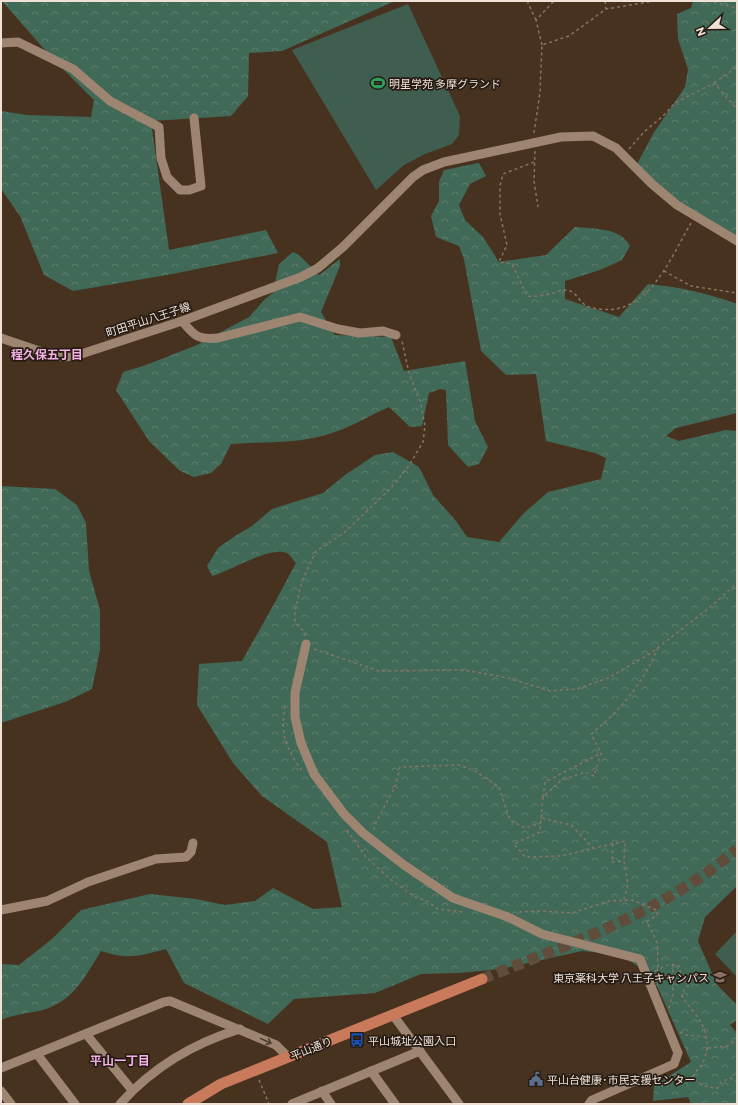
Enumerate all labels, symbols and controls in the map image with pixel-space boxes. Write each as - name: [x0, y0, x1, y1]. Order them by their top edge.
- north arrow: [690, 8, 730, 48]
- text: N: [693, 26, 708, 38]
- sports icon: 明星学苑 多摩グランド: [370, 75, 386, 91]
- place label: 明星学苑 多摩グランド: [389, 77, 501, 90]
- street label: 町田平山八王子線: [104, 299, 192, 339]
- district label: 程久保五丁目: [11, 347, 83, 361]
- school or university icon: 東京薬科大学 八王子キャンパス: [712, 969, 728, 985]
- place label: 東京薬科大学 八王子キャンパス: [553, 971, 709, 984]
- bus stop icon: 平山城址公園入口: [349, 1032, 365, 1048]
- street label: 平山通り: [288, 1034, 334, 1062]
- place label: 平山城址公園入口: [368, 1034, 456, 1047]
- one-way arrow: [260, 1038, 272, 1045]
- district label: 平山一丁目: [90, 1053, 150, 1067]
- public building icon: 平山台健康･市民支援センター: [528, 1071, 544, 1087]
- place label: 平山台健康･市民支援センター: [547, 1073, 696, 1086]

